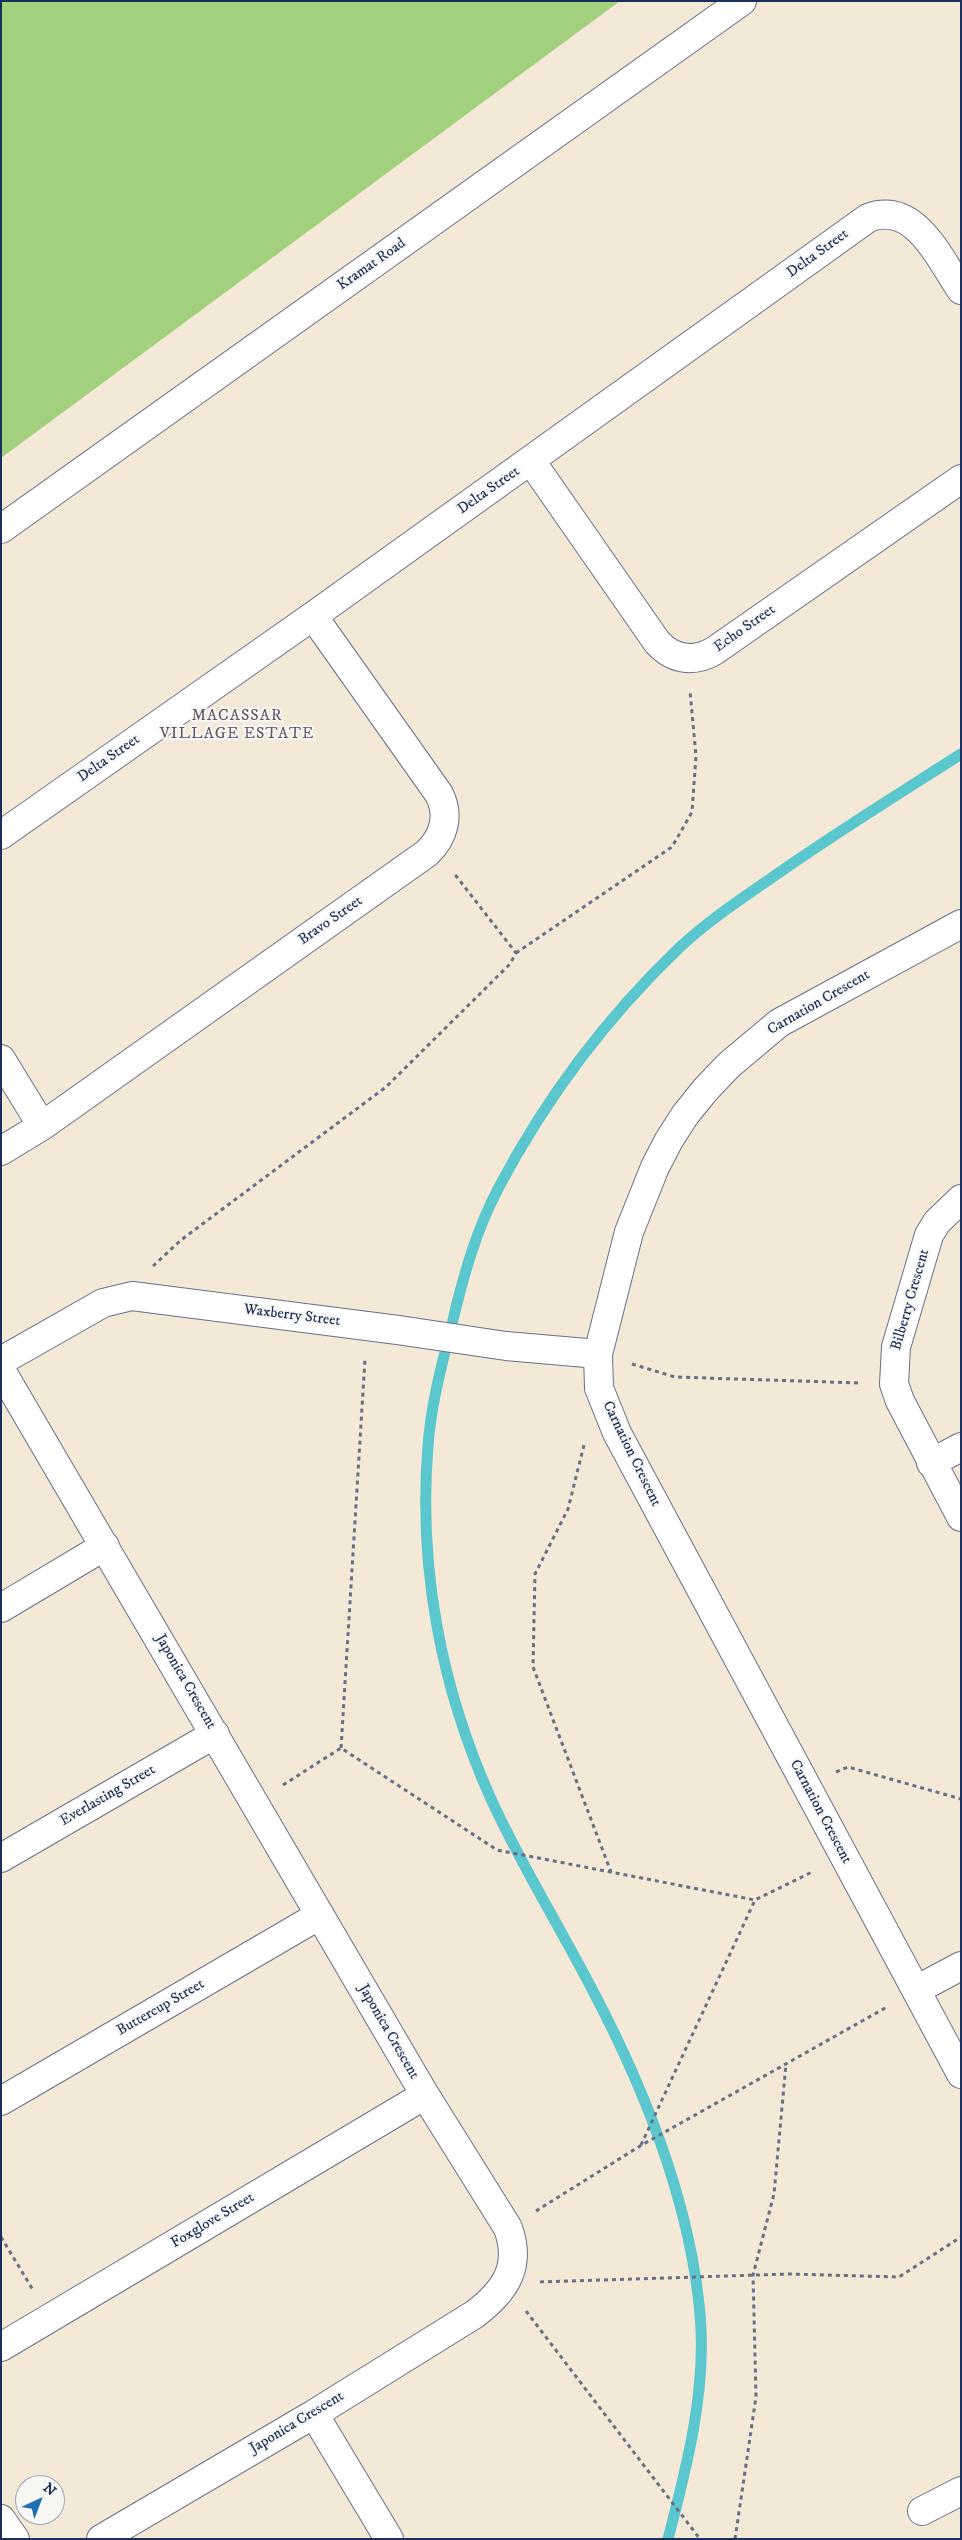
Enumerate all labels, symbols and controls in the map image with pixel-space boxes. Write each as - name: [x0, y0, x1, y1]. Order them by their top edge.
- street label: Delta Street: [784, 226, 852, 282]
- street label: Kramat Road: [334, 235, 410, 295]
- street label: Delta Street: [454, 463, 524, 519]
- street label: Echo Street: [711, 601, 779, 657]
- district label: MACASSAR VILLAGE ESTATE: [158, 707, 316, 745]
- street label: Delta Street: [74, 731, 144, 787]
- street label: Bravo Street: [296, 892, 366, 950]
- street label: Carnation Crescent: [765, 966, 873, 1040]
- street label: Bilberry Crescent: [888, 1247, 934, 1353]
- street label: Waxberry Street: [243, 1301, 341, 1331]
- street label: Carnation Crescent: [598, 1398, 664, 1510]
- street label: Japonica Crescent: [151, 1631, 219, 1733]
- street label: Carnation Crescent: [785, 1757, 855, 1867]
- street label: Everlasting Street: [57, 1761, 159, 1831]
- street label: Buttercup Street: [114, 1976, 208, 2040]
- street label: Japonica Crescent: [354, 1981, 422, 2083]
- street label: Foxglove Street: [168, 2189, 258, 2253]
- street label: Japonica Crescent: [247, 2388, 347, 2458]
- north arrow: [15, 2475, 65, 2525]
- text: N: [39, 2479, 60, 2500]

